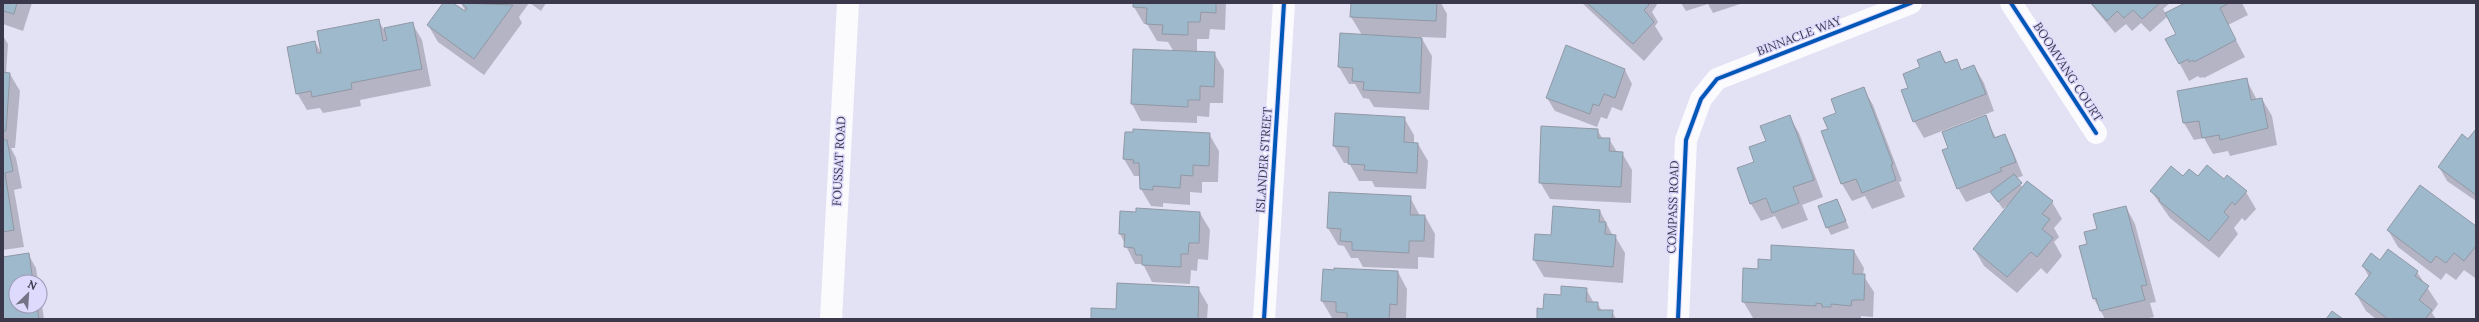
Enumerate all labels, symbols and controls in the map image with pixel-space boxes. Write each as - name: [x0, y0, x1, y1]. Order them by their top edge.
- street label: BINNACLE WAY: [1755, 12, 1844, 59]
- street label: BOOMVANG COURT: [2031, 19, 2106, 125]
- street label: ISLANDER STREET: [1252, 106, 1275, 213]
- street label: FOUSSAT ROAD: [829, 116, 848, 206]
- street label: COMPASS ROAD: [1663, 160, 1682, 254]
- north arrow: [8, 274, 48, 314]
- text: N: [25, 277, 39, 293]

